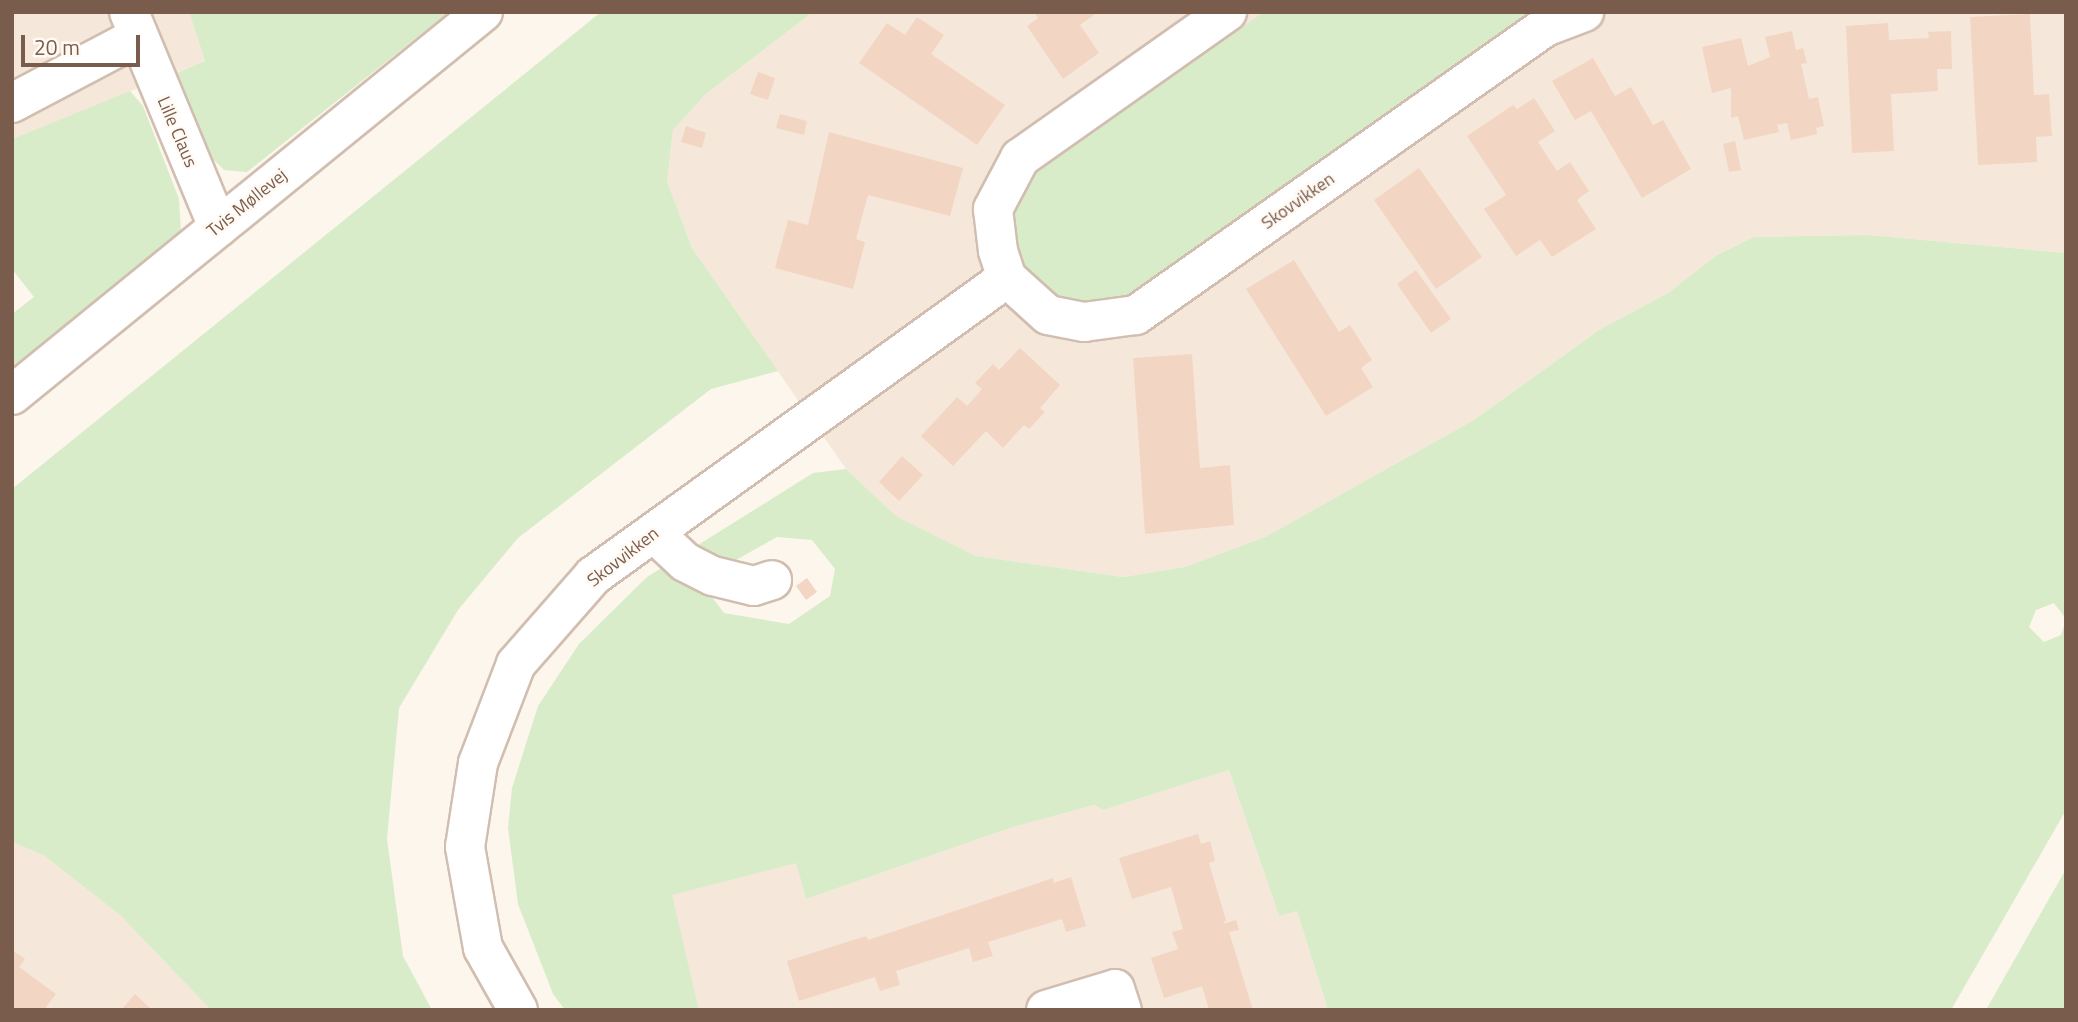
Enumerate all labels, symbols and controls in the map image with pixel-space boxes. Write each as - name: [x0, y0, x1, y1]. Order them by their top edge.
- scale bar: [24, 21, 144, 65]
- text: 20 m: [34, 31, 80, 63]
- street label: Lille Claus: [152, 93, 202, 171]
- street label: Tvis Møllevej: [203, 164, 291, 242]
- street label: Skovvikken: [1257, 168, 1339, 234]
- street label: Skovvikken: [583, 522, 663, 592]

